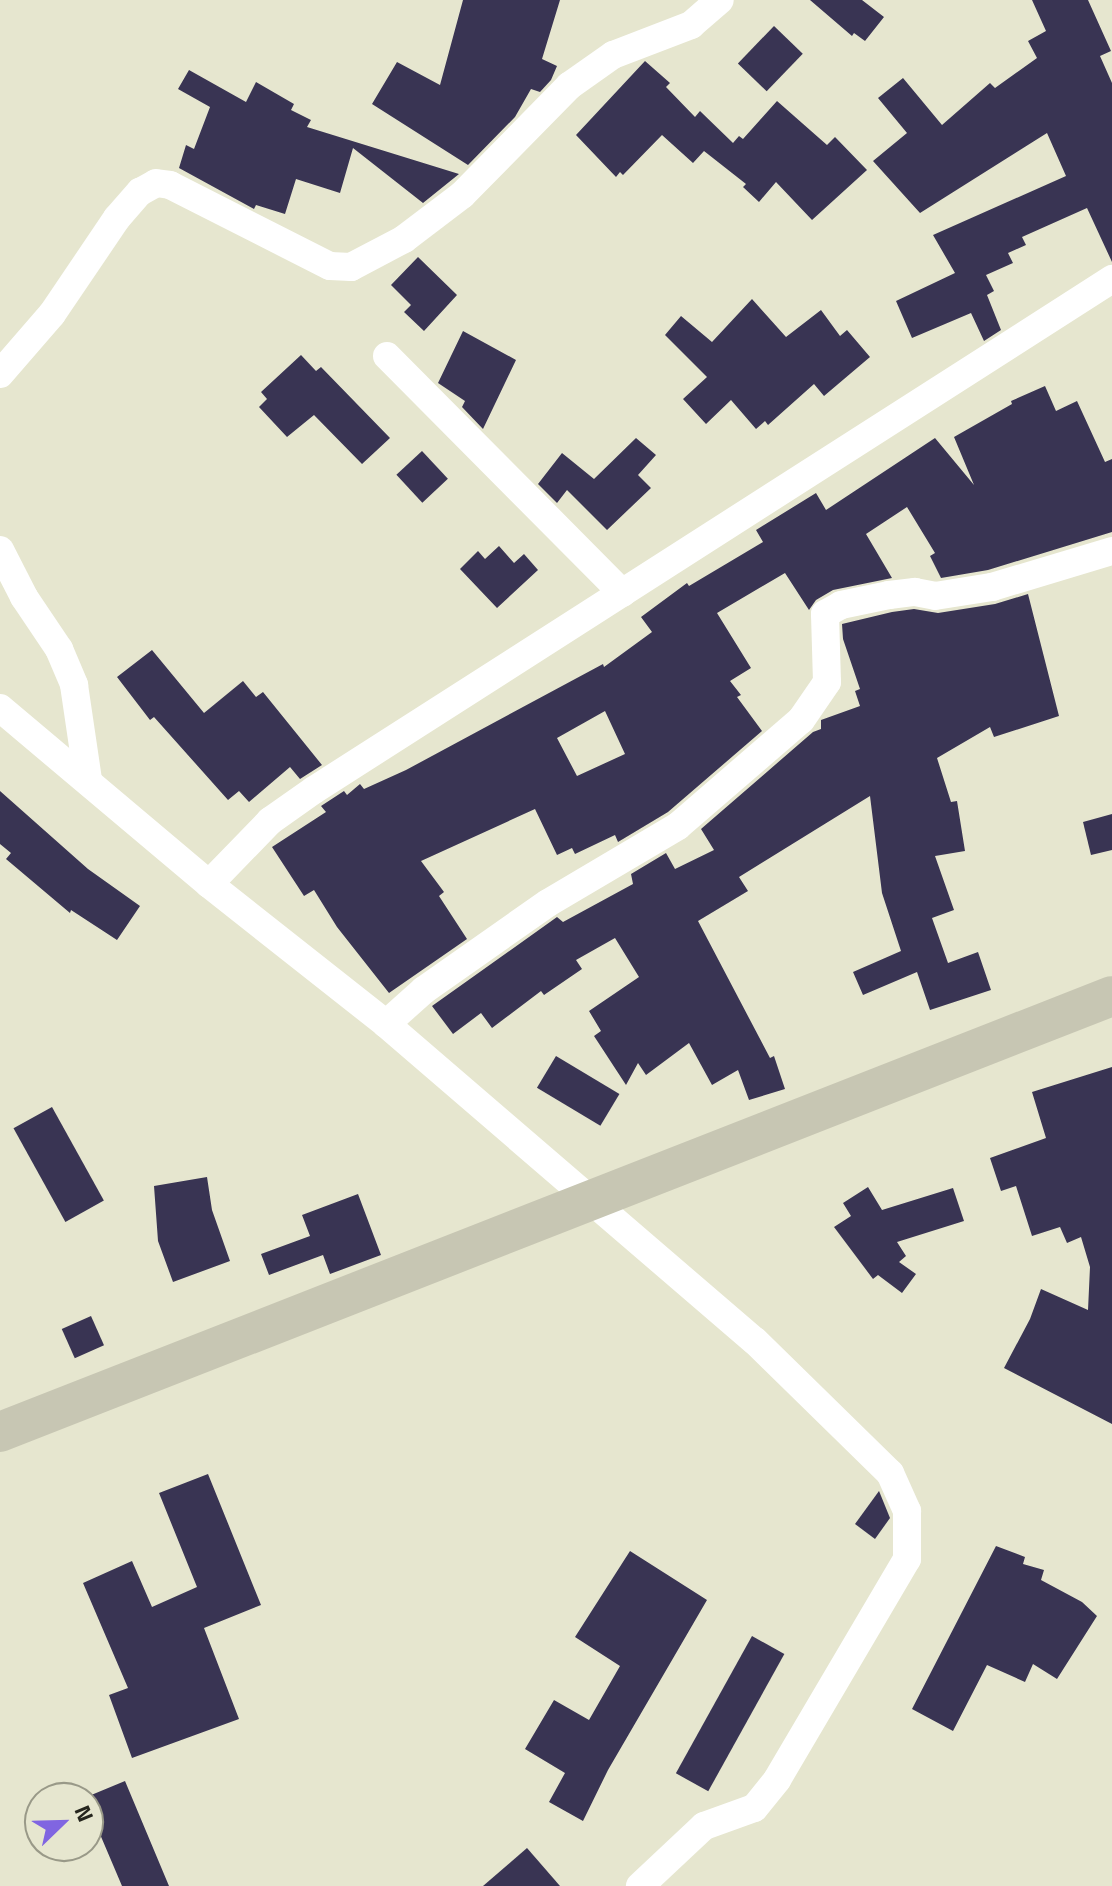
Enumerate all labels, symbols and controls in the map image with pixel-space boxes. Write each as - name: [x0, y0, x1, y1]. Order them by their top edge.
- north arrow: [24, 1782, 104, 1862]
- text: N: [66, 1800, 103, 1827]

